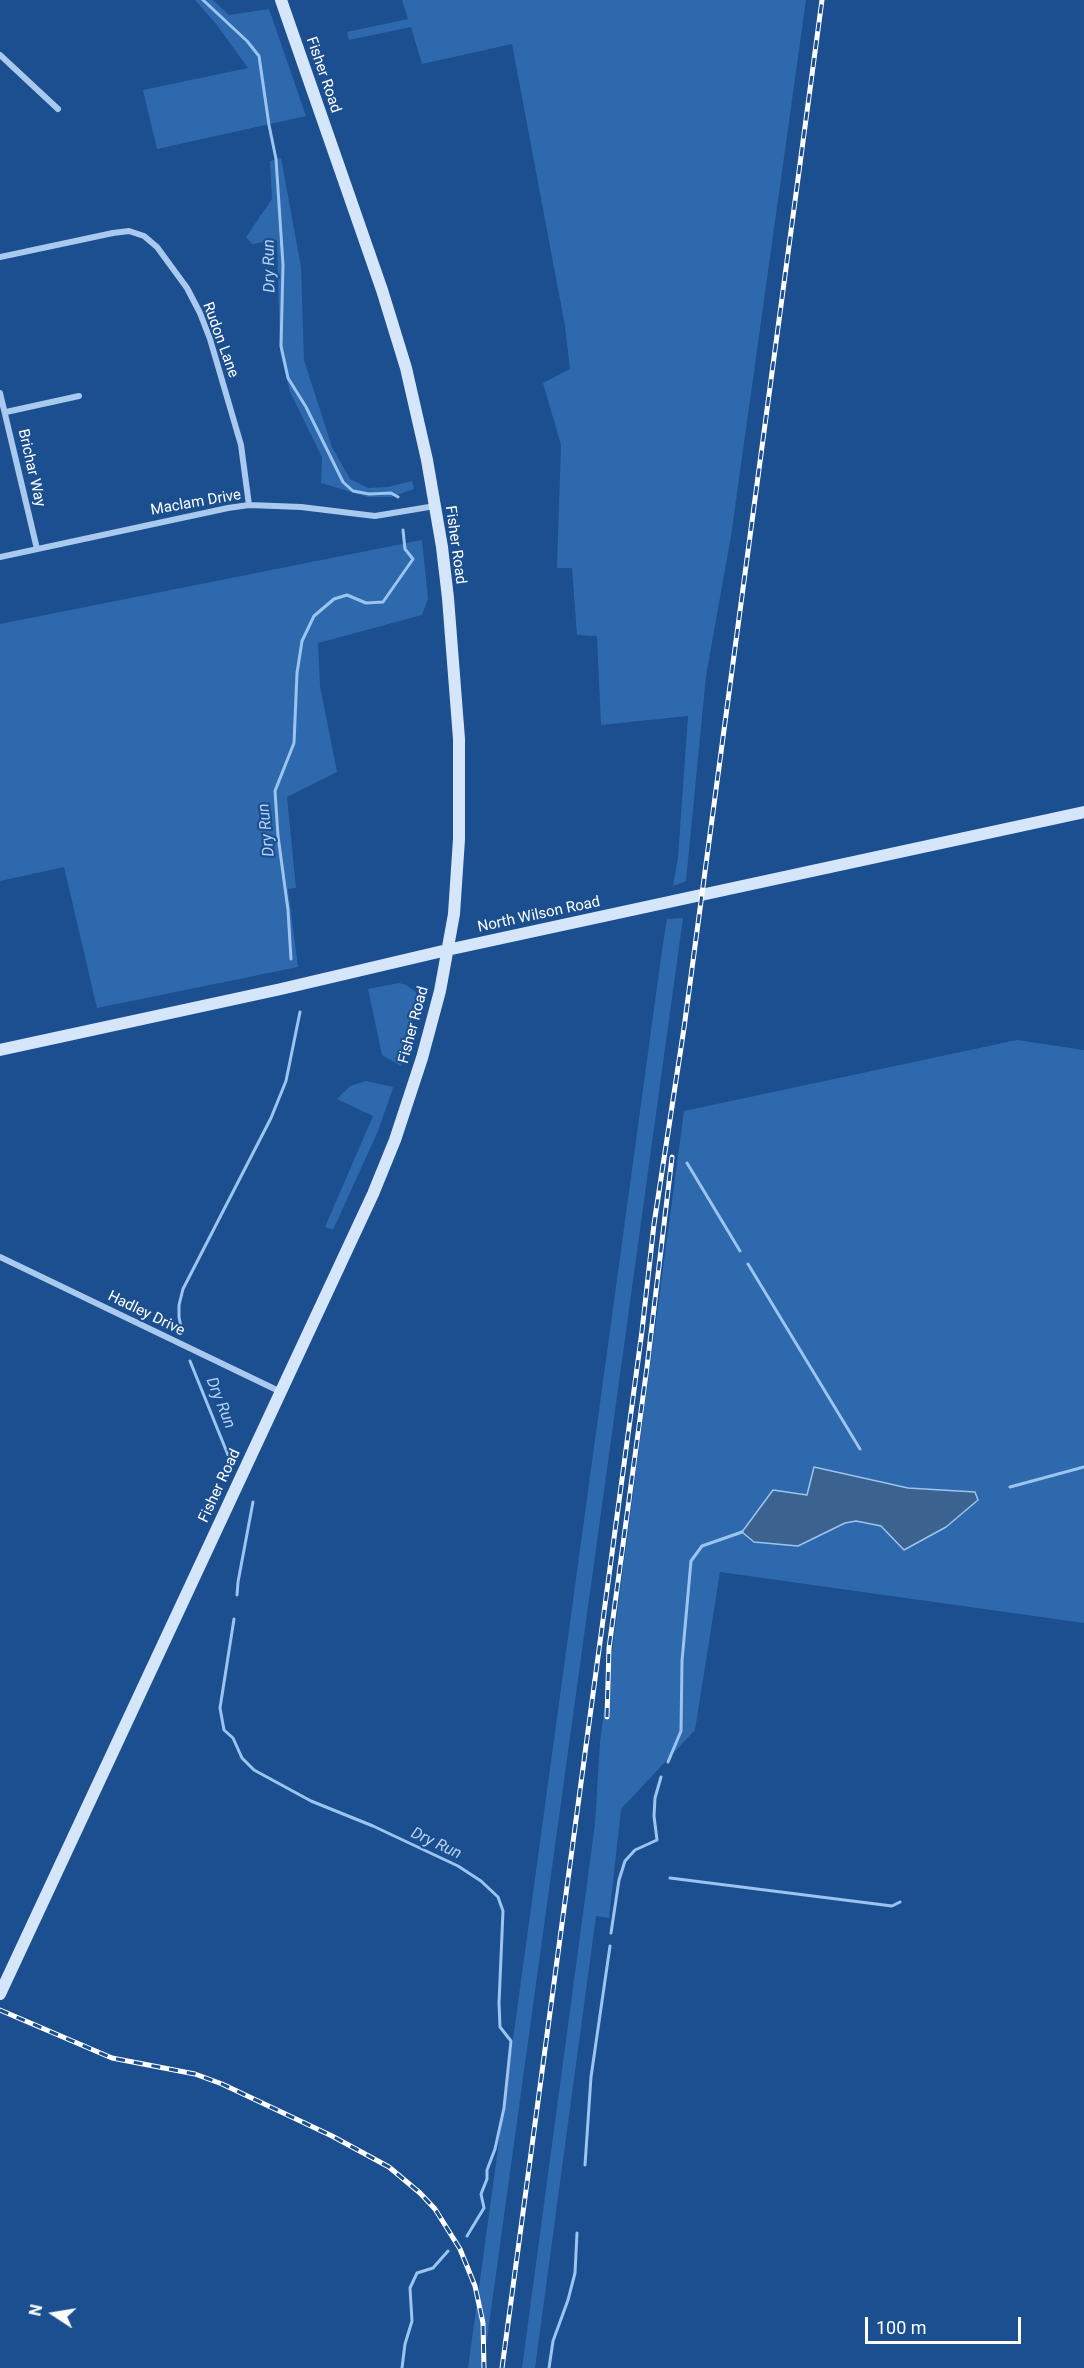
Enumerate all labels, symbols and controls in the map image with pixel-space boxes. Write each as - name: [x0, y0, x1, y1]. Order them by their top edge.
- street label: Fisher Road: [302, 35, 344, 115]
- water label: Dry Run: [260, 239, 280, 293]
- street label: Rudon Lane: [198, 300, 242, 380]
- street label: Brichar Way: [13, 427, 49, 509]
- street label: Maclam Drive: [149, 486, 243, 520]
- street label: Fisher Road: [441, 505, 469, 585]
- water label: Dry Run: [255, 802, 279, 858]
- street label: North Wilson Road: [476, 893, 602, 937]
- street label: Fisher Road: [395, 984, 433, 1066]
- street label: Hadley Drive: [105, 1288, 187, 1340]
- water label: Dry Run: [201, 1375, 239, 1431]
- street label: Fisher Road: [195, 1446, 245, 1526]
- water label: Dry Run: [408, 1824, 464, 1864]
- north arrow: [24, 2284, 84, 2344]
- text: N: [25, 2303, 46, 2318]
- scale bar: [868, 2305, 1024, 2343]
- text: 100 m: [876, 2317, 927, 2338]

